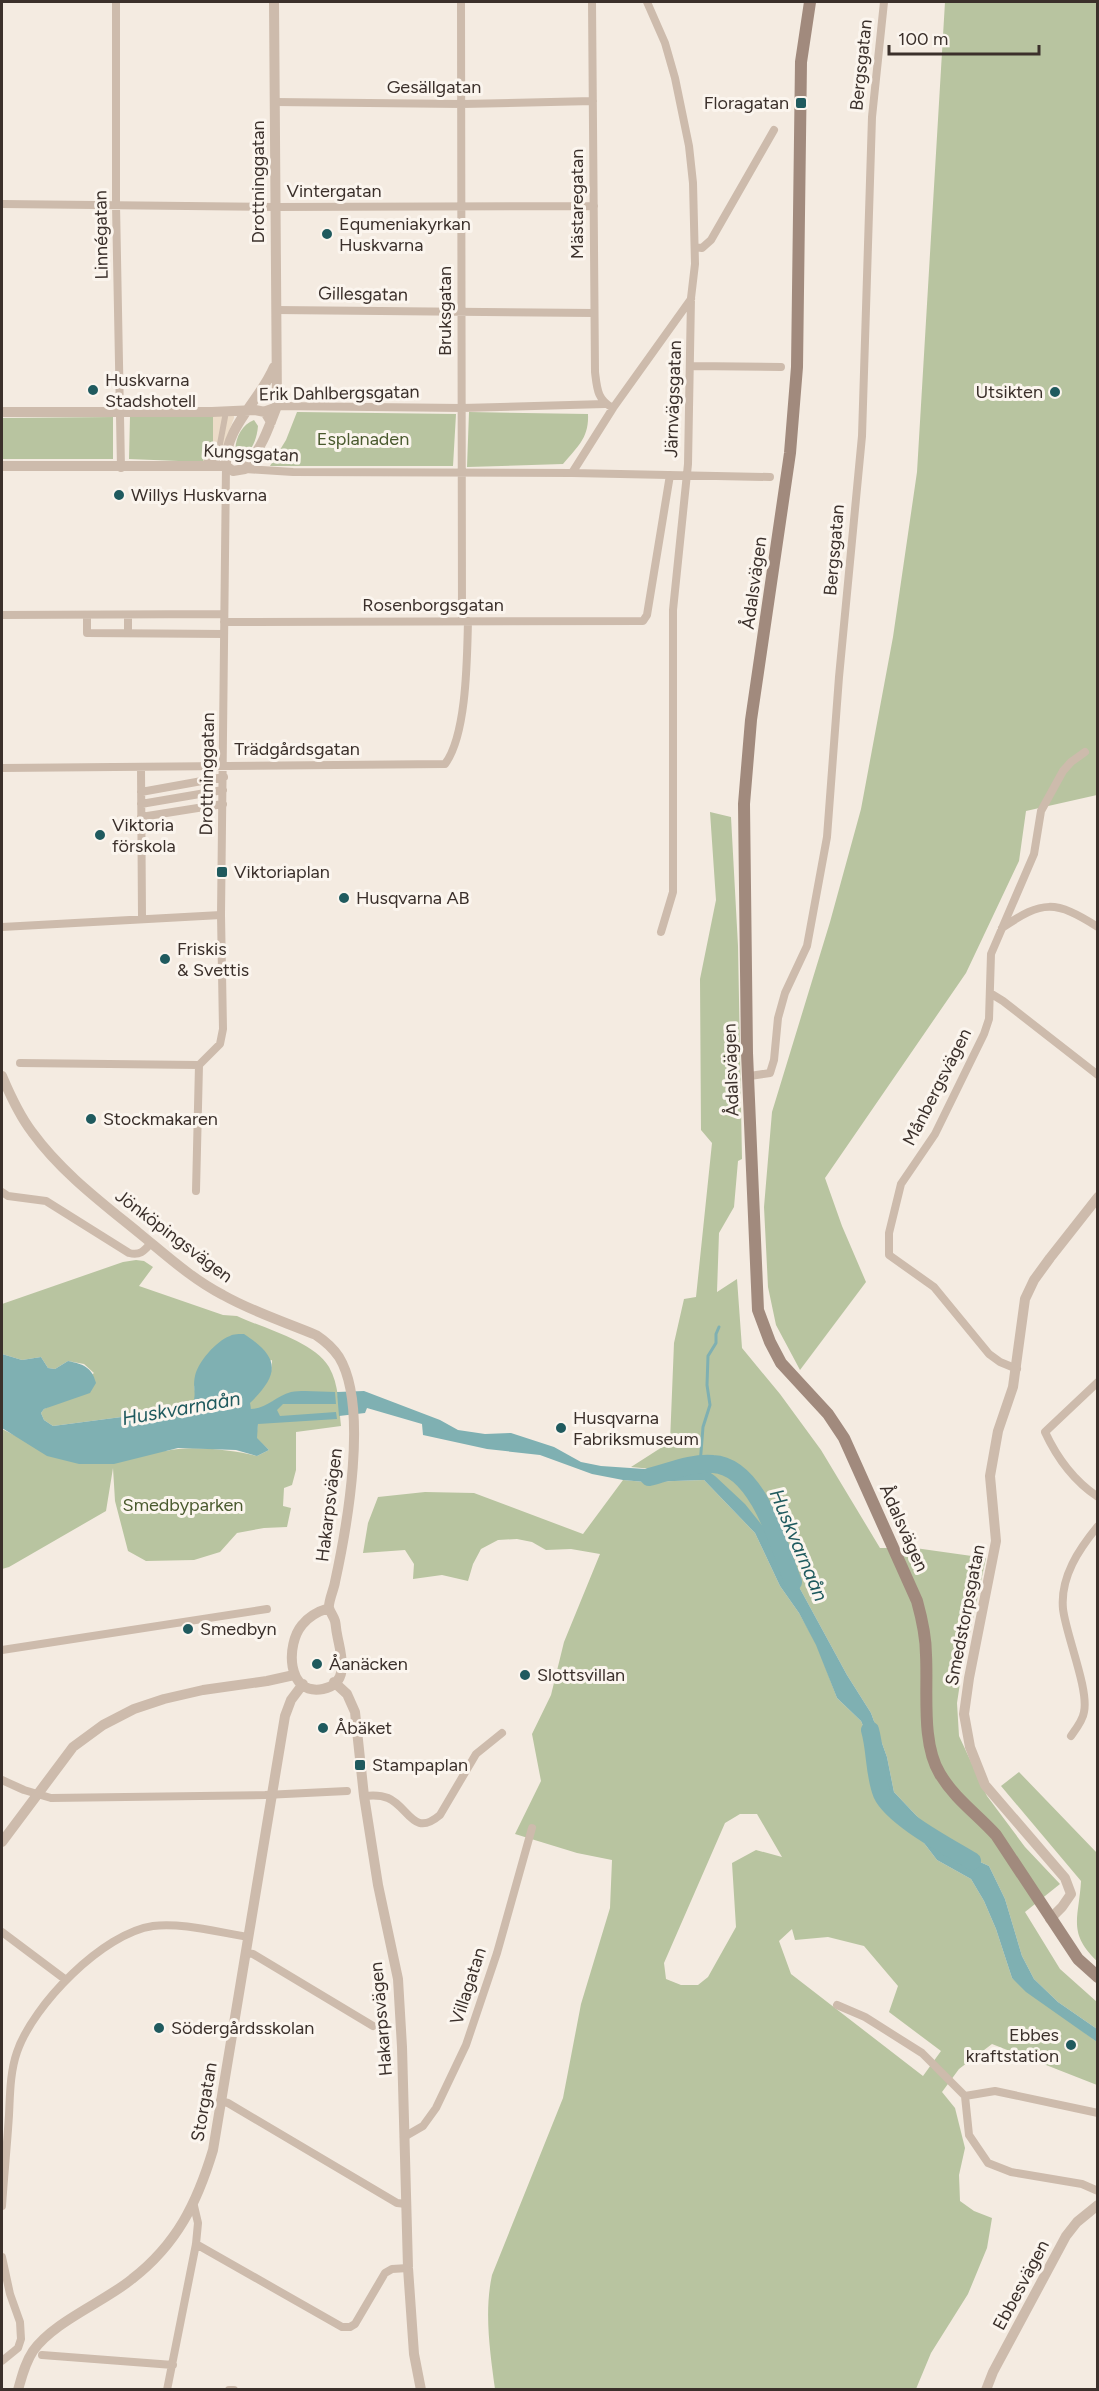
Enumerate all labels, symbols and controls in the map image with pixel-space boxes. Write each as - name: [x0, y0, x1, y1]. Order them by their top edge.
- street label: Bergsgatan: [845, 18, 877, 112]
- scale bar: [889, 18, 1039, 56]
- text: 100 m: [898, 28, 948, 50]
- street label: Gesällgatan: [387, 76, 481, 98]
- place label: Floragatan: [704, 92, 789, 114]
- marker: Floragatan: [794, 96, 808, 110]
- street label: Drottninggatan: [247, 120, 269, 244]
- street label: Mästaregatan: [566, 149, 588, 259]
- street label: Vintergatan: [286, 180, 382, 202]
- street label: Linnégatan: [89, 190, 113, 280]
- place label: Equmeniakyrkan Huskvarna: [339, 213, 471, 256]
- marker: Equmeniakyrkan Huskvarna: [320, 227, 334, 241]
- street label: Bruksgatan: [434, 266, 456, 356]
- street label: Gillesgatan: [318, 282, 408, 306]
- street label: Järnvägsgatan: [660, 340, 686, 458]
- place label: Huskvarna Stadshotell: [105, 369, 196, 412]
- street label: Erik Dahlbergsgatan: [258, 381, 420, 405]
- place label: Utsikten: [976, 381, 1043, 403]
- marker: Huskvarna Stadshotell: [86, 383, 100, 397]
- marker: Utsikten: [1048, 385, 1062, 399]
- park label: Esplanaden: [317, 428, 409, 450]
- street label: Kungsgatan: [203, 440, 299, 466]
- place label: Willys Huskvarna: [131, 484, 267, 506]
- marker: Willys Huskvarna: [112, 488, 126, 502]
- street label: Bergsgatan: [819, 503, 849, 597]
- street label: Ådalsvägen: [737, 535, 771, 631]
- street label: Rosenborgsgatan: [362, 594, 504, 616]
- street label: Drottninggatan: [195, 712, 219, 836]
- street label: Trädgårdsgatan: [234, 738, 360, 760]
- place label: Viktoria förskola: [112, 814, 176, 857]
- marker: Viktoria förskola: [93, 828, 107, 842]
- place label: Viktoriaplan: [234, 861, 330, 883]
- marker: Viktoriaplan: [215, 865, 229, 879]
- place label: Husqvarna AB: [356, 887, 470, 909]
- marker: Husqvarna AB: [337, 891, 351, 905]
- place label: Friskis & Svettis: [177, 938, 249, 981]
- marker: Friskis & Svettis: [158, 952, 172, 966]
- street label: Ådalsvägen: [718, 1023, 744, 1117]
- street label: Månbergsvägen: [898, 1025, 976, 1149]
- place label: Stockmakaren: [103, 1108, 218, 1130]
- marker: Stockmakaren: [84, 1112, 98, 1126]
- street label: Jönköpingsvägen: [111, 1185, 237, 1287]
- water label: Huskvarnaån: [120, 1386, 242, 1430]
- place label: Husqvarna Fabriksmuseum: [573, 1407, 699, 1450]
- marker: Husqvarna Fabriksmuseum: [554, 1421, 568, 1435]
- street label: Hakarpsvägen: [311, 1447, 347, 1563]
- street label: Ådalsvägen: [875, 1481, 933, 1575]
- water label: Huskvarnaån: [765, 1485, 833, 1605]
- park label: Smedbyparken: [123, 1494, 243, 1516]
- street label: Smedstorpsgatan: [941, 1543, 989, 1687]
- place label: Smedbyn: [200, 1618, 277, 1640]
- marker: Smedbyn: [181, 1622, 195, 1636]
- place label: Åanäcken: [329, 1653, 408, 1675]
- marker: Åanäcken: [310, 1657, 324, 1671]
- place label: Slottsvillan: [537, 1664, 625, 1686]
- marker: Slottsvillan: [518, 1668, 532, 1682]
- place label: Åbäket: [335, 1717, 392, 1739]
- marker: Åbäket: [316, 1721, 330, 1735]
- place label: Stampaplan: [372, 1754, 468, 1776]
- marker: Stampaplan: [353, 1758, 367, 1772]
- street label: Villagatan: [445, 1945, 491, 2027]
- street label: Hakarpsvägen: [365, 1961, 397, 2077]
- place label: Södergårdsskolan: [171, 2017, 314, 2039]
- marker: Södergårdsskolan: [152, 2021, 166, 2035]
- place label: Ebbes kraftstation: [966, 2024, 1059, 2067]
- marker: Ebbes kraftstation: [1064, 2038, 1078, 2052]
- street label: Storgatan: [186, 2061, 222, 2143]
- street label: Ebbesvägen: [988, 2236, 1054, 2334]

